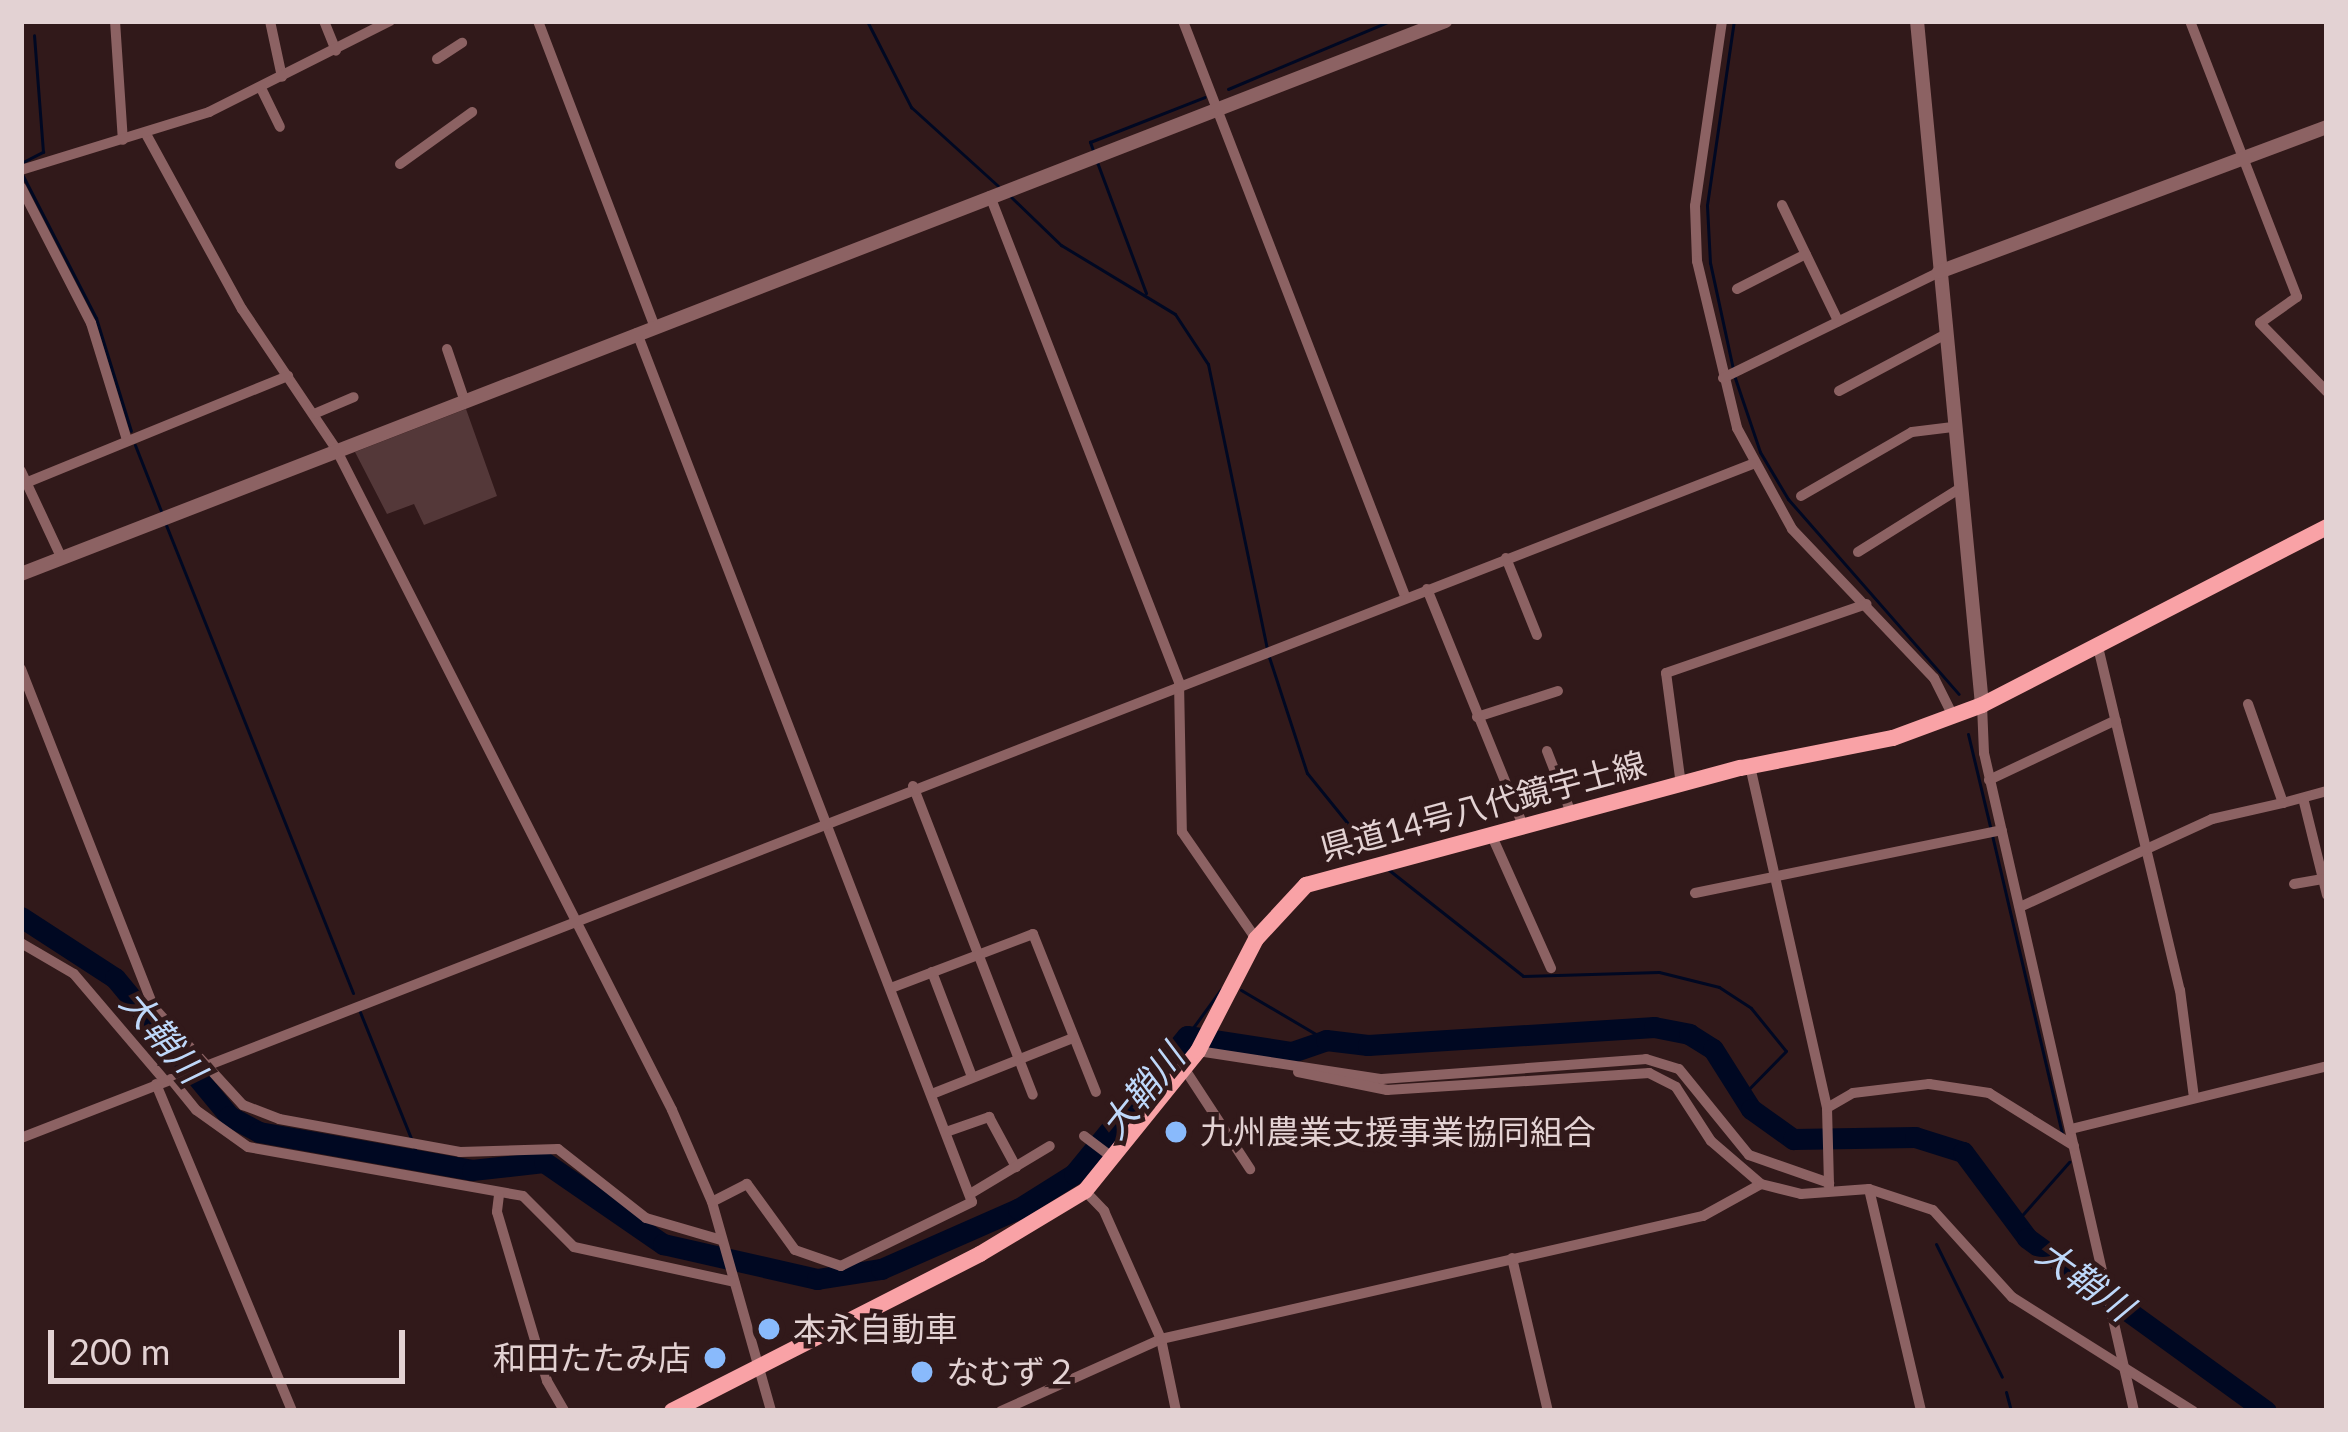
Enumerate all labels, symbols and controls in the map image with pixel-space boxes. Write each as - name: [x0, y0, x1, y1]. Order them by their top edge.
- street label: 県道14号八代鏡宇土線: [1316, 743, 1650, 869]
- water label: 大鞘川: [112, 981, 214, 1091]
- water label: 大鞘川: [1091, 1035, 1193, 1147]
- place label: 九州農業支援事業協同組合: [1200, 1112, 1596, 1152]
- marker: 九州農業支援事業協同組合: [1163, 1119, 1189, 1145]
- water label: 大鞘川: [2029, 1231, 2141, 1329]
- scale bar: [54, 1306, 411, 1380]
- place label: 本永自動車: [793, 1309, 958, 1349]
- marker: 本永自動車: [756, 1316, 782, 1342]
- text: 200 m: [69, 1329, 170, 1373]
- place label: 和田たたみ店: [493, 1338, 691, 1378]
- marker: 和田たたみ店: [702, 1345, 728, 1371]
- place label: なむず２: [946, 1352, 1078, 1392]
- marker: なむず２: [909, 1359, 935, 1385]

